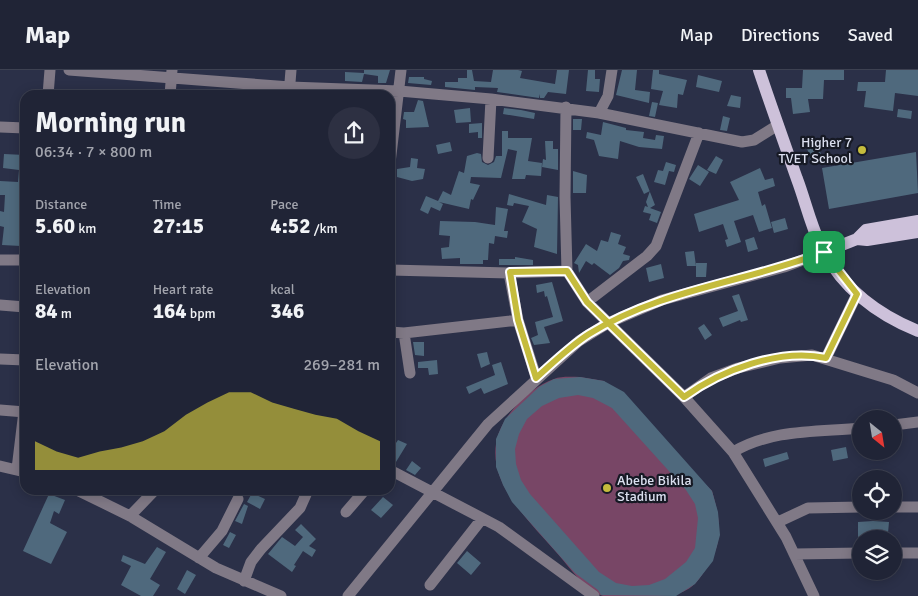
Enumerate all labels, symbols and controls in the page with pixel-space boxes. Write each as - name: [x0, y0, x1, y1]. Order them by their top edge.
- text: Map: [25, 20, 70, 50]
- text: Map: [680, 24, 713, 46]
- text: Directions: [741, 24, 820, 46]
- text: Saved: [848, 24, 893, 46]
- text: Morning run: [35, 106, 186, 140]
- button: share: [328, 107, 380, 159]
- place label: Higher 7 TVET School: [779, 134, 852, 167]
- text: 06:34 · 7 × 800 m: [35, 142, 152, 162]
- marker: Higher 7 TVET School: [856, 144, 868, 156]
- text: Distance: [35, 196, 87, 213]
- text: Time: [153, 196, 182, 213]
- text: Pace: [270, 196, 299, 213]
- text: 5.60: [35, 213, 75, 239]
- text: 27:15: [153, 213, 204, 239]
- text: 4:52: [270, 213, 311, 239]
- text: km: [75, 220, 96, 237]
- text: /km: [311, 220, 338, 237]
- pin: [803, 231, 845, 273]
- icon: arrive: [810, 238, 838, 266]
- text: Elevation: [35, 281, 91, 298]
- text: Heart rate: [153, 281, 213, 298]
- text: kcal: [270, 281, 295, 298]
- text: 84: [35, 298, 58, 324]
- text: 164: [153, 298, 187, 324]
- text: 346: [270, 298, 304, 324]
- text: m: [58, 305, 72, 322]
- text: bpm: [187, 305, 216, 322]
- text: Elevation: [35, 355, 99, 375]
- text: 269–281 m: [303, 355, 380, 375]
- north arrow: [852, 410, 902, 460]
- map controls: [852, 410, 902, 580]
- button: locate: [852, 470, 902, 520]
- place label: Abebe Bikila Stadium: [617, 472, 692, 505]
- marker: Abebe Bikila Stadium: [601, 482, 613, 494]
- button: layers: [852, 530, 902, 580]

